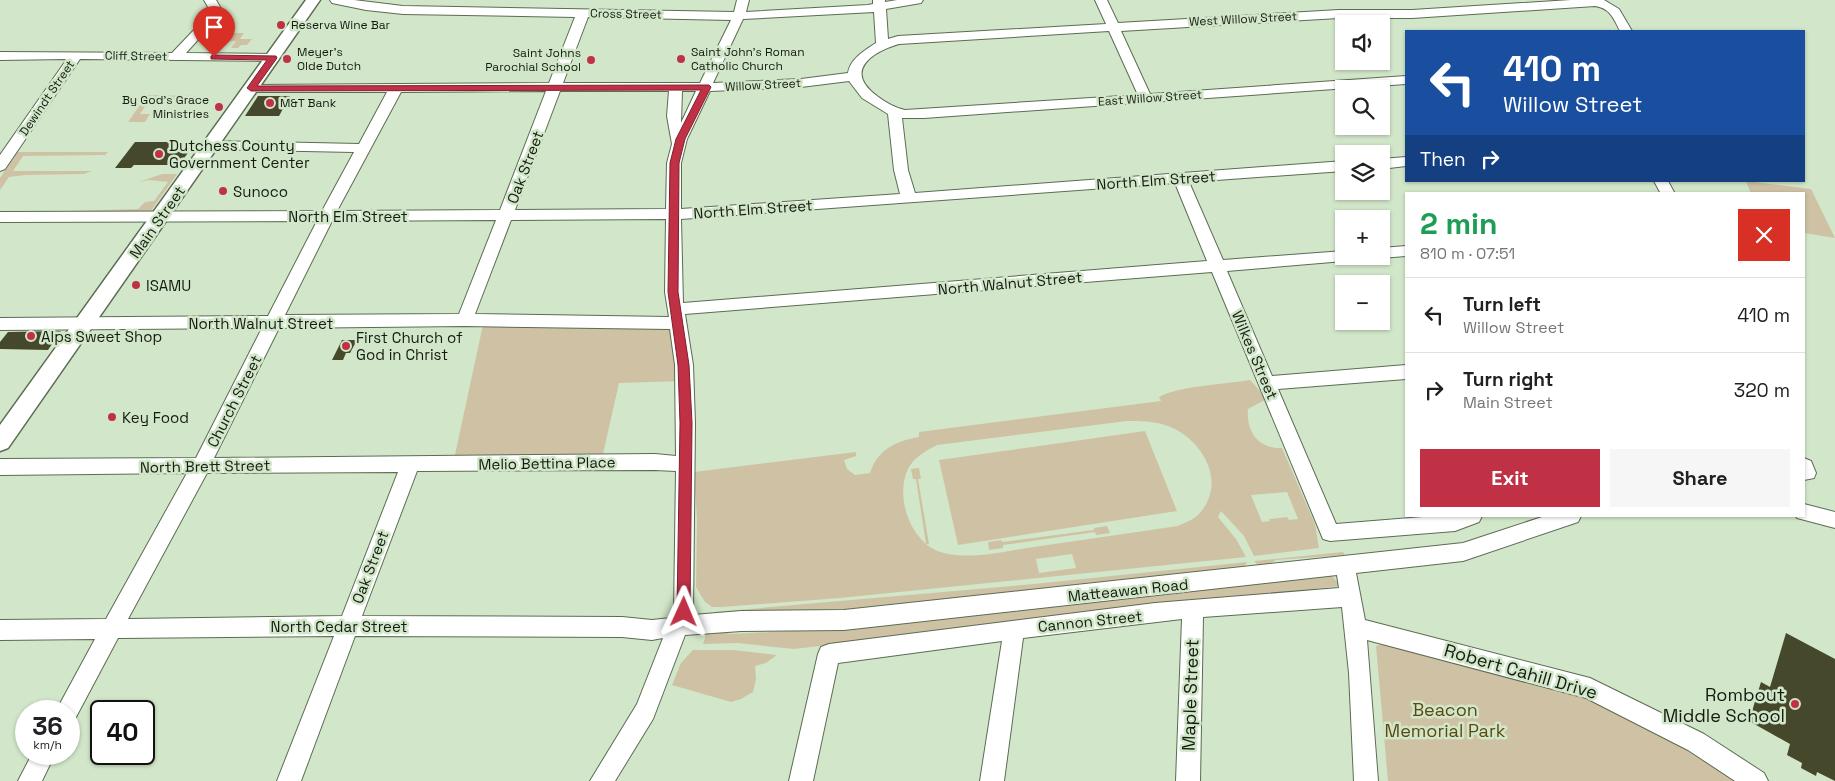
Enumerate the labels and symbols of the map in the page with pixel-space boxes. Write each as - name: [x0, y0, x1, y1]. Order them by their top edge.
- street label: Cross Street: [590, 5, 662, 23]
- pin: [193, 6, 235, 57]
- street label: West Willow Street: [1189, 8, 1297, 30]
- place label: Reserva Wine Bar: [291, 17, 391, 33]
- marker: Reserva Wine Bar: [275, 19, 287, 31]
- place label: Meyer's Olde Dutch: [297, 44, 361, 74]
- place label: Saint John's Roman Catholic Church: [691, 44, 805, 74]
- place label: Saint Johns Parochial School: [485, 45, 581, 75]
- street label: Cliff Street: [105, 47, 167, 65]
- marker: Meyer's Olde Dutch: [281, 53, 293, 65]
- marker: Saint John's Roman Catholic Church: [675, 53, 687, 65]
- marker: Saint Johns Parochial School: [585, 54, 597, 66]
- street label: Dewindt Street: [16, 57, 78, 139]
- street label: Willow Street: [725, 75, 801, 95]
- street label: East Willow Street: [1097, 86, 1203, 110]
- place label: By God's Grace Ministries: [122, 92, 209, 122]
- place label: M&T Bank: [280, 95, 337, 111]
- marker: M&T Bank: [264, 97, 276, 109]
- marker: By God's Grace Ministries: [213, 101, 225, 113]
- street label: Oak Street: [502, 128, 548, 206]
- place label: Dutchess County Government Center: [169, 136, 310, 172]
- marker: Dutchess County Government Center: [153, 148, 165, 160]
- street label: North Elm Street: [1096, 166, 1216, 194]
- street label: Main Street: [125, 182, 189, 262]
- place label: Sunoco: [233, 182, 288, 201]
- marker: Sunoco: [217, 185, 229, 197]
- street label: North Elm Street: [693, 195, 813, 223]
- street label: North Elm Street: [288, 207, 408, 226]
- street label: North Walnut Street: [937, 267, 1083, 299]
- place label: ISAMU: [146, 276, 191, 295]
- marker: ISAMU: [130, 279, 142, 291]
- street label: Wilkes Street: [1228, 308, 1282, 402]
- street label: North Walnut Street: [189, 314, 334, 333]
- place label: Alps Sweet Shop: [41, 327, 162, 346]
- place label: First Church of God in Christ: [356, 328, 463, 364]
- marker: Alps Sweet Shop: [25, 330, 37, 342]
- marker: First Church of God in Christ: [340, 340, 352, 352]
- street label: Church Street: [203, 352, 265, 450]
- place label: Key Food: [122, 408, 189, 427]
- marker: Key Food: [106, 411, 118, 423]
- street label: Melio Bettina Place: [478, 452, 616, 474]
- street label: North Brett Street: [140, 455, 270, 477]
- street label: Oak Street: [347, 528, 393, 606]
- street label: Matteawan Road: [1067, 574, 1189, 606]
- position arrow: [657, 585, 709, 637]
- street label: Cannon Street: [1037, 606, 1143, 636]
- street label: North Cedar Street: [271, 617, 408, 636]
- street label: Robert Cahill Drive: [1442, 638, 1600, 704]
- street label: Maple Street: [1177, 639, 1203, 751]
- place label: Rombout Middle School: [1663, 683, 1785, 727]
- park label: Beacon Memorial Park: [1385, 698, 1506, 742]
- marker: Rombout Middle School: [1789, 698, 1801, 710]
- speed limit sign: 40: [90, 700, 155, 765]

